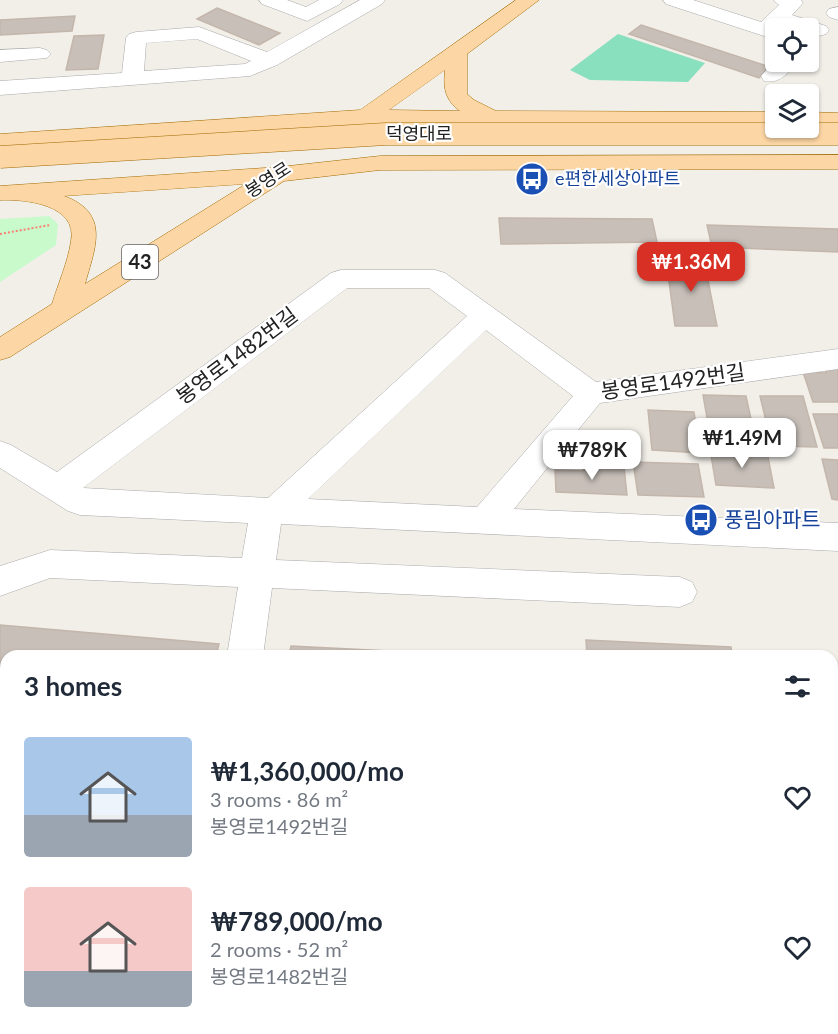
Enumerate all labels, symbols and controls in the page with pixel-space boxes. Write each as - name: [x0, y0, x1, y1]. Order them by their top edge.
- map controls: [765, 18, 819, 138]
- button: locate: [765, 18, 819, 72]
- button: layers: [765, 84, 819, 138]
- street label: 덕영대로: [386, 122, 452, 144]
- street label: 봉영로: [241, 156, 294, 202]
- bus stop icon: e편한세상아파트: [514, 161, 550, 197]
- place label: e편한세상아파트: [555, 167, 680, 189]
- pin: ₩1.36M: [642, 242, 740, 293]
- road number: 43: [122, 245, 158, 279]
- text: ₩1.36M: [651, 249, 731, 273]
- street label: 봉영로1482번길: [171, 301, 302, 409]
- street label: 봉영로1492번길: [599, 358, 746, 403]
- pin: ₩1.49M: [693, 418, 791, 469]
- text: ₩1.49M: [702, 425, 782, 449]
- pin: ₩789K: [550, 430, 634, 481]
- text: ₩789K: [557, 437, 627, 461]
- bus stop icon: 풍림아파트: [683, 502, 719, 538]
- place label: 풍림아파트: [724, 506, 821, 531]
- text: 3 homes: [24, 670, 122, 702]
- icon: filters: [781, 670, 814, 703]
- text: ₩1,360,000/mo: [210, 755, 404, 787]
- icon: home: [72, 761, 144, 833]
- icon: heart: [781, 781, 814, 814]
- text: 3 rooms · 86 m²: [210, 787, 348, 811]
- text: 봉영로1492번길: [210, 814, 348, 838]
- text: ₩789,000/mo: [210, 905, 383, 937]
- icon: home: [72, 911, 144, 983]
- icon: heart: [781, 931, 814, 964]
- text: 2 rooms · 52 m²: [210, 937, 348, 961]
- text: 봉영로1482번길: [210, 964, 348, 988]

